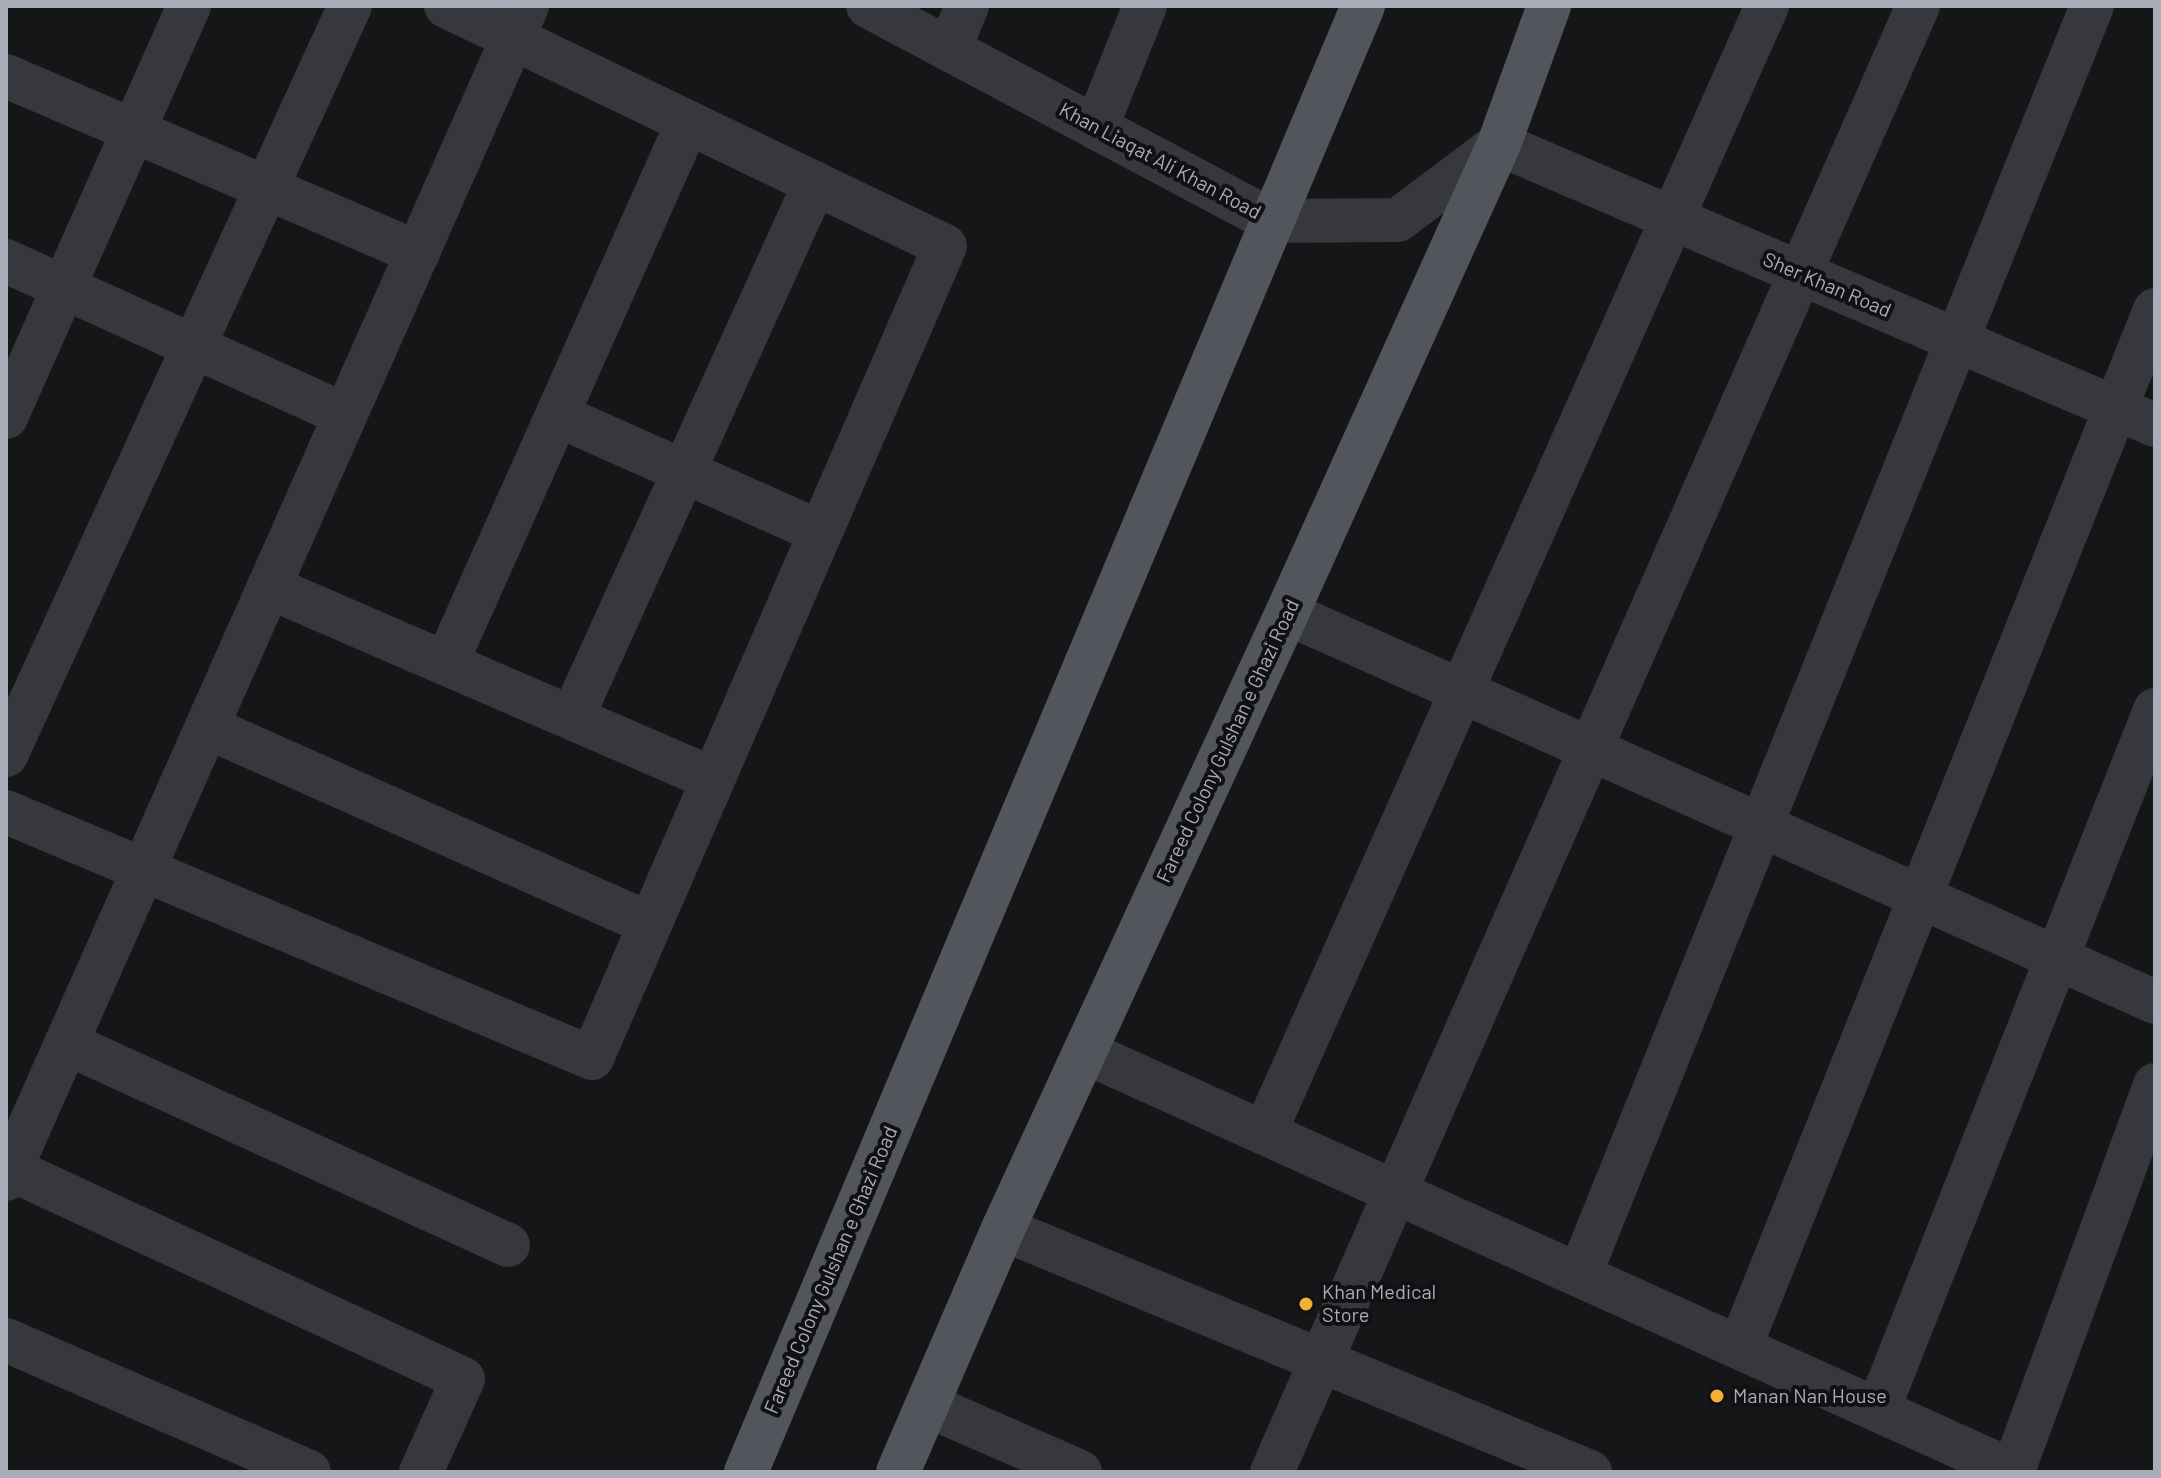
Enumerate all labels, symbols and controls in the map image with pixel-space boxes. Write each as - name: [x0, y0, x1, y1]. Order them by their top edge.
- street label: Khan Liaqat Ali Khan Road: [1055, 98, 1265, 224]
- street label: Sher Khan Road: [1759, 247, 1895, 323]
- street label: Fareed Colony Gulshan e Ghazi Road: [1152, 596, 1304, 886]
- street label: Fareed Colony Gulshan e Ghazi Road: [759, 1123, 903, 1417]
- place label: Khan Medical Store: [1322, 1280, 1436, 1327]
- marker: Khan Medical Store: [1297, 1295, 1315, 1313]
- place label: Manan Nan House: [1733, 1384, 1887, 1408]
- marker: Manan Nan House: [1708, 1387, 1726, 1405]

